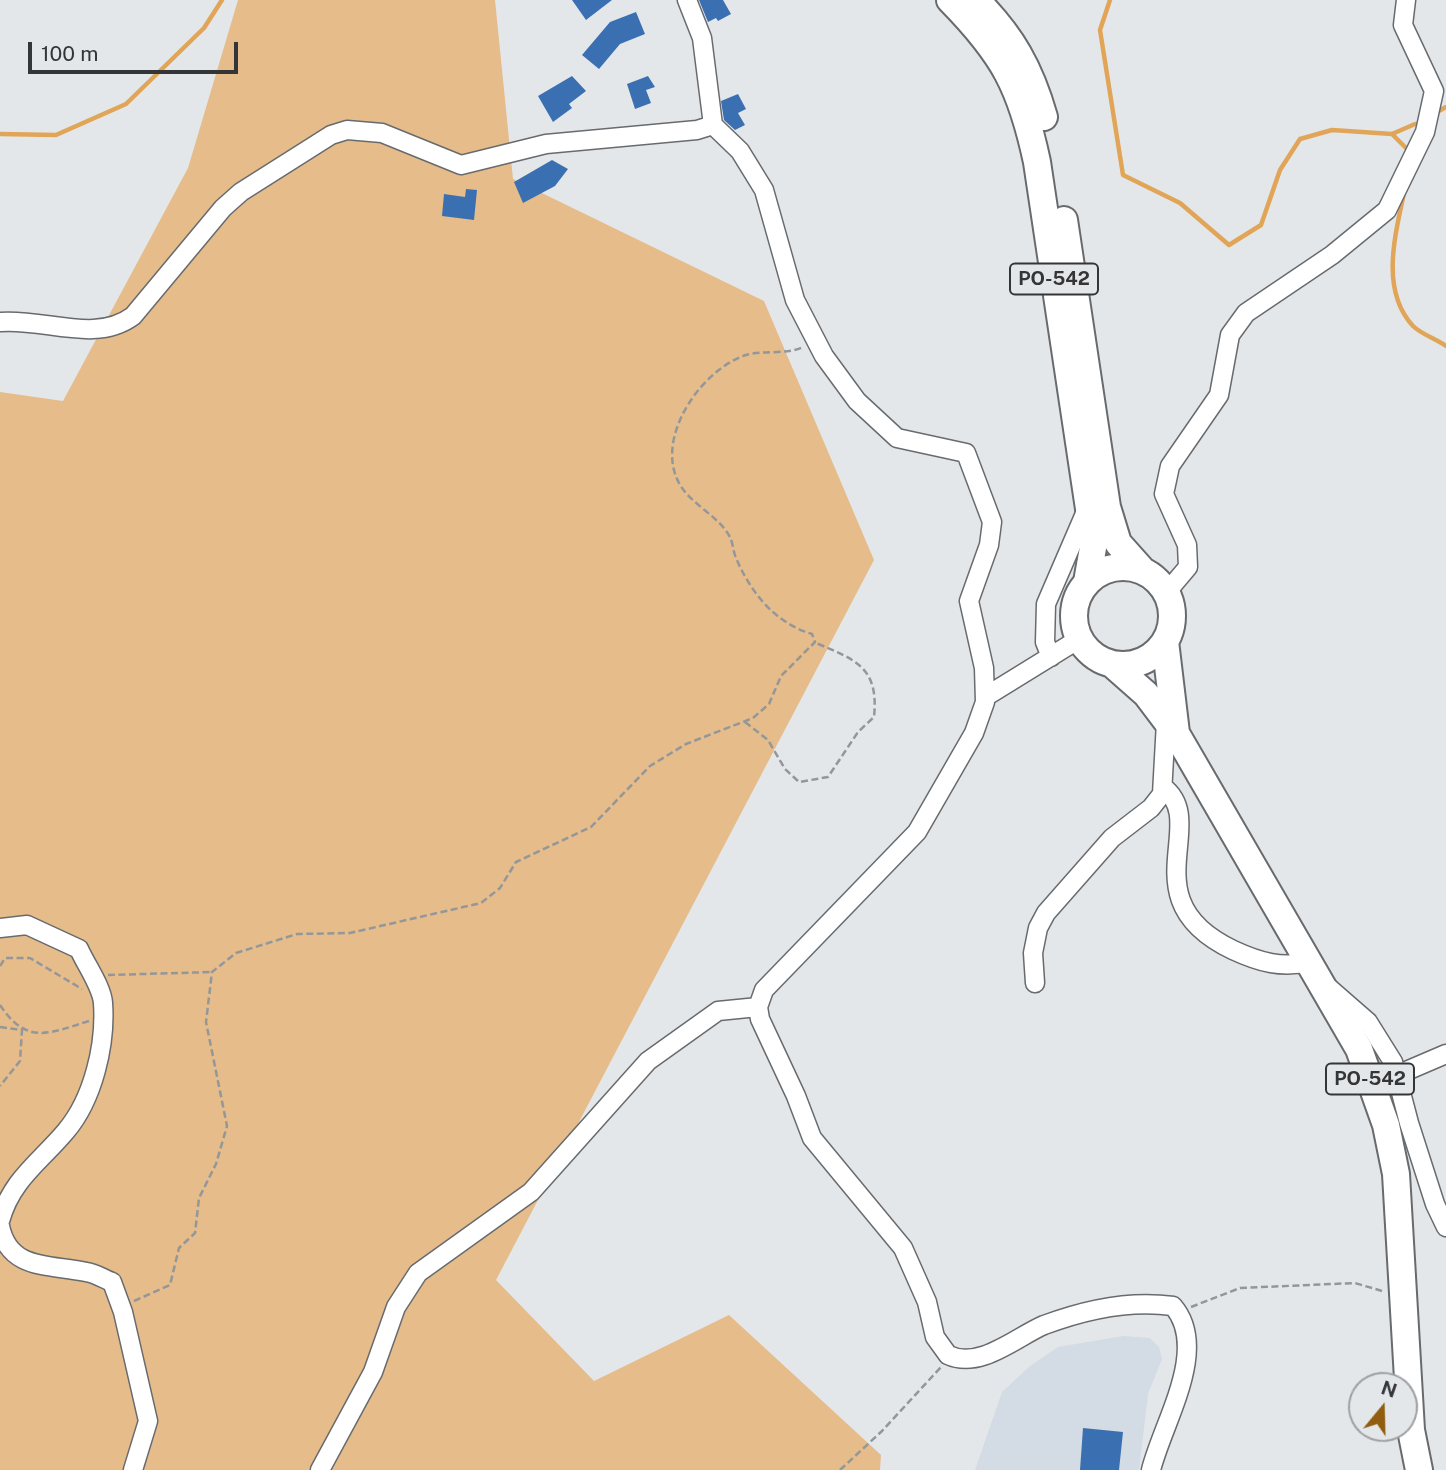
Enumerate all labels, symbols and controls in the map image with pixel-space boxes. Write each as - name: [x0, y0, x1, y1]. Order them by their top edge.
- scale bar: [32, 28, 242, 72]
- text: 100 m: [41, 41, 98, 66]
- road number: PO-542: [1010, 264, 1098, 294]
- road number: PO-542: [1326, 1064, 1414, 1094]
- north arrow: [1348, 1372, 1418, 1442]
- text: N: [1379, 1376, 1400, 1402]

